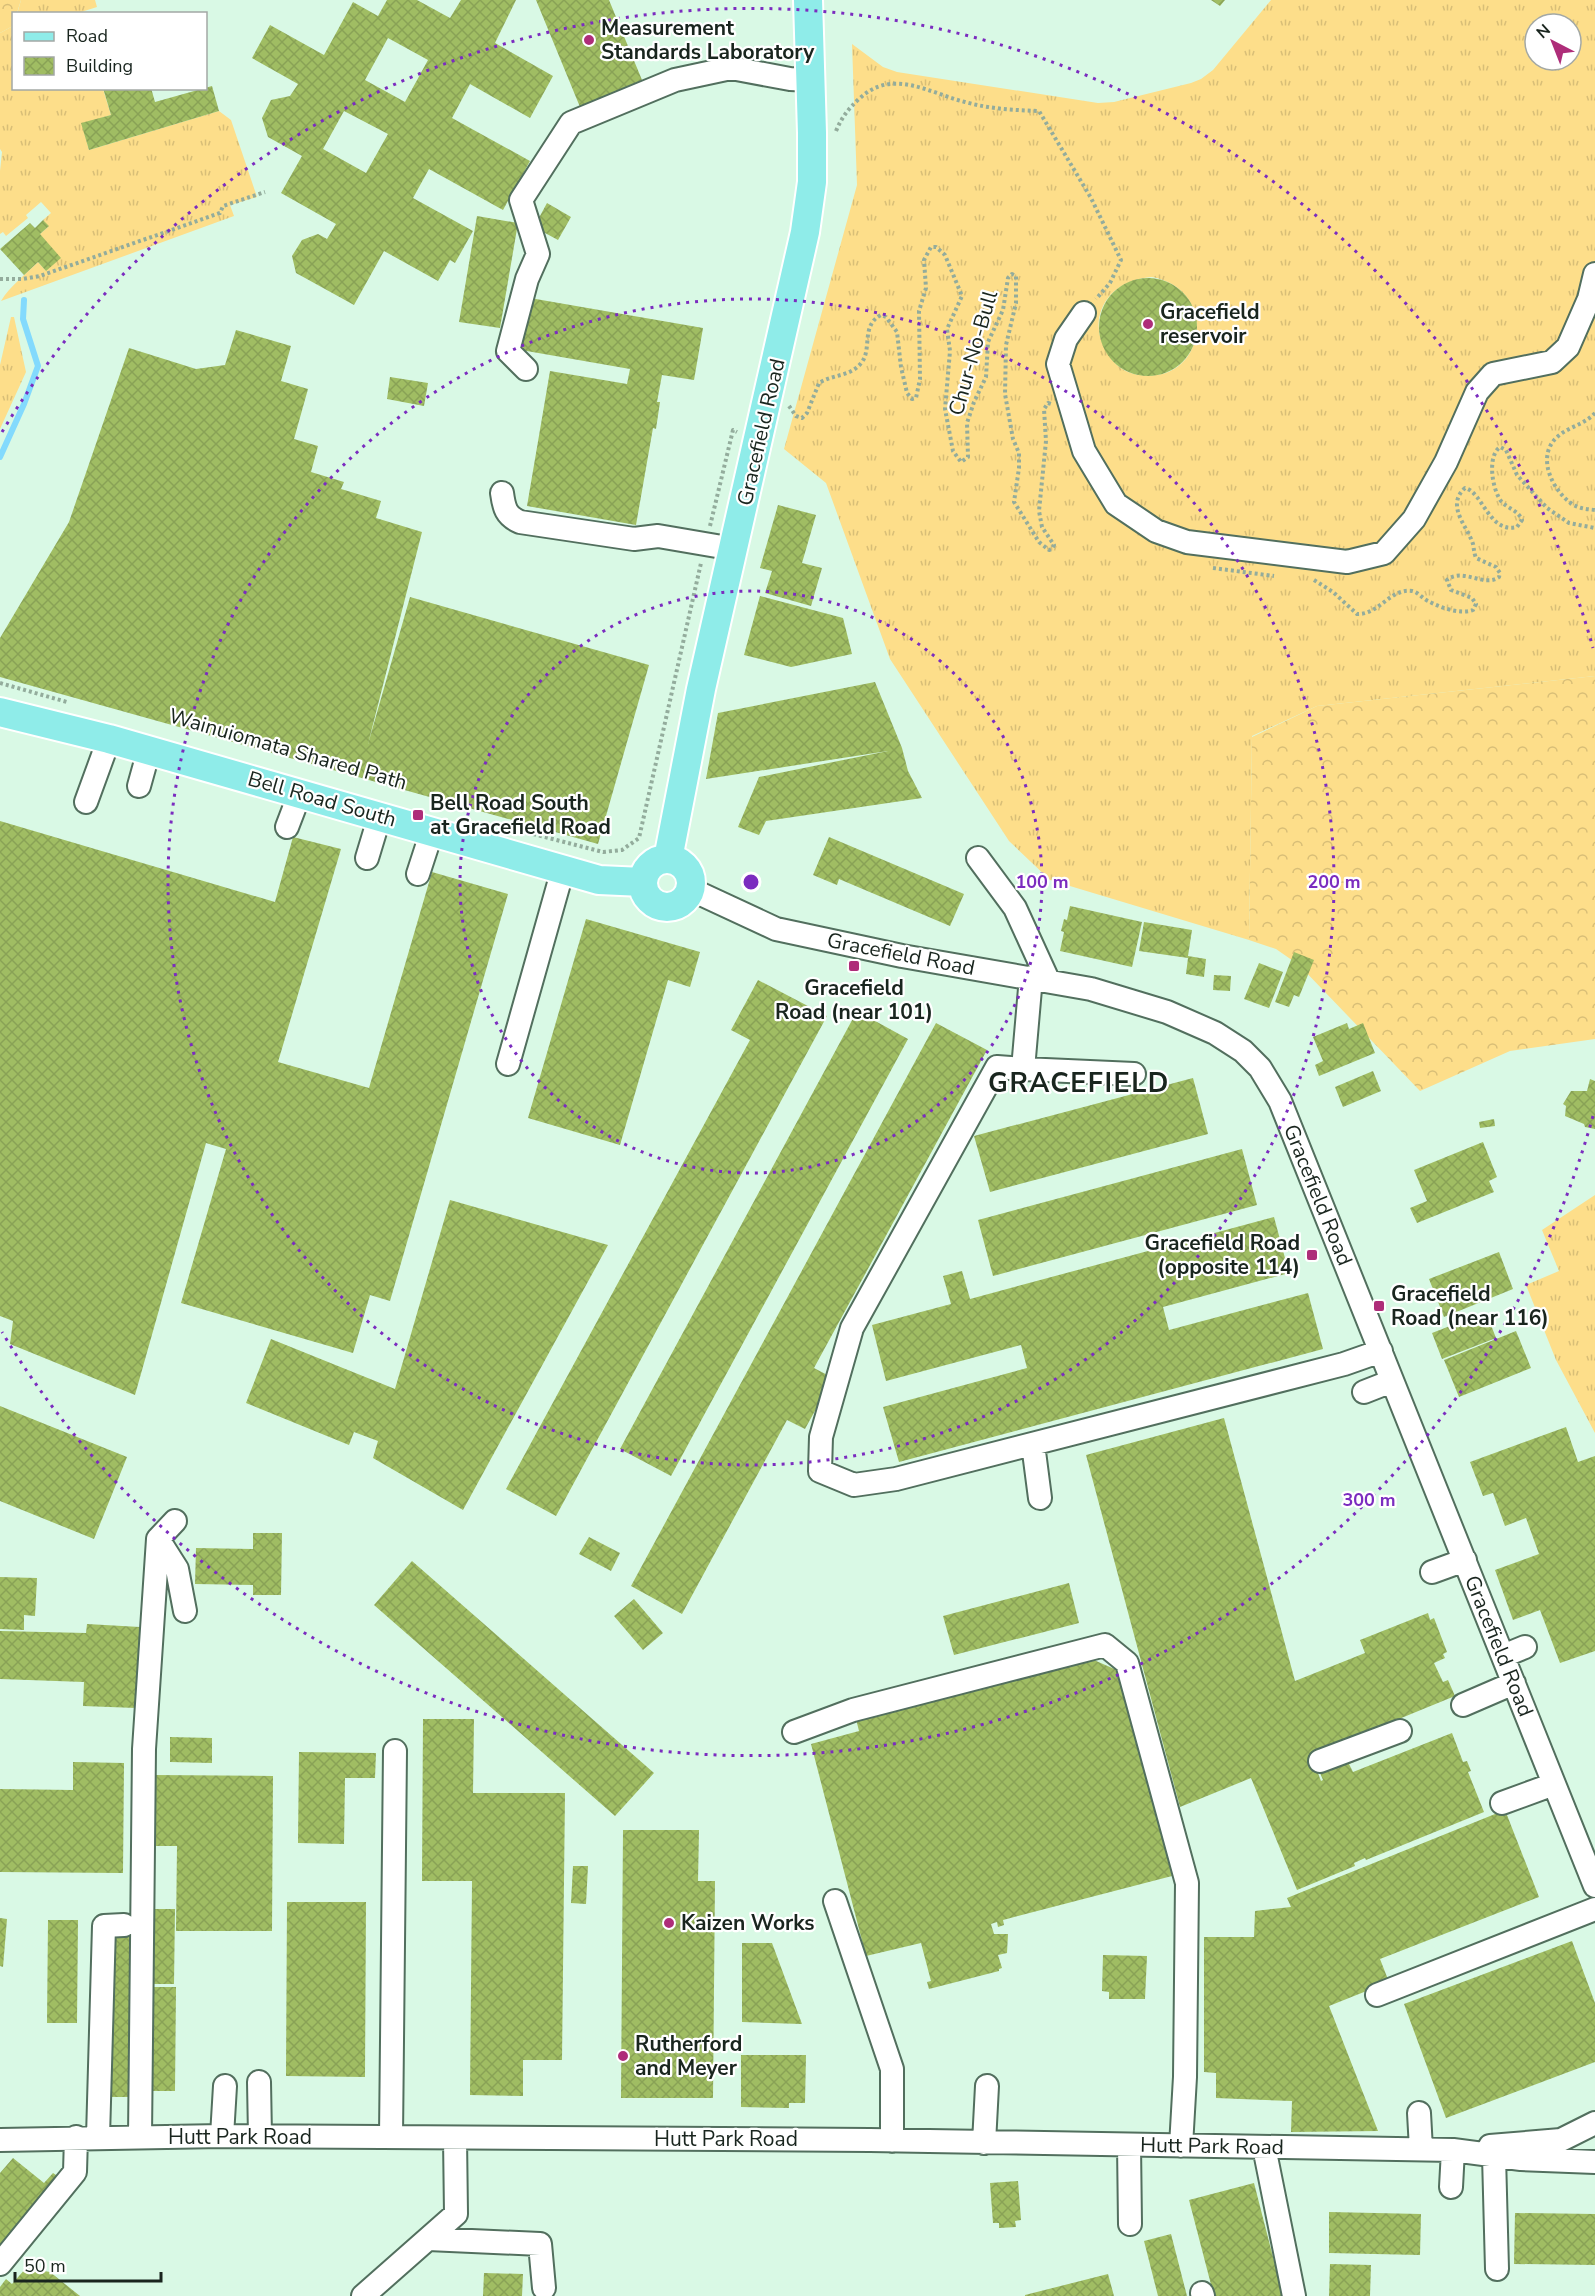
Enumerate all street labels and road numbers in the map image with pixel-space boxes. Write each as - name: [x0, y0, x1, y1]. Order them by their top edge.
- street label: Chur-No-Bull: [942, 287, 1004, 419]
- street label: Gracefield Road: [730, 356, 792, 508]
- street label: Wainuiomata Shared Path: [166, 702, 410, 796]
- street label: Bell Road South: [245, 764, 399, 834]
- street label: Gracefield Road: [825, 926, 977, 982]
- street label: Gracefield Road: [1277, 1120, 1359, 1270]
- street label: Gracefield Road: [1458, 1571, 1540, 1721]
- street label: Hutt Park Road: [168, 2123, 312, 2151]
- street label: Hutt Park Road: [654, 2125, 798, 2153]
- street label: Hutt Park Road: [1140, 2131, 1284, 2161]

